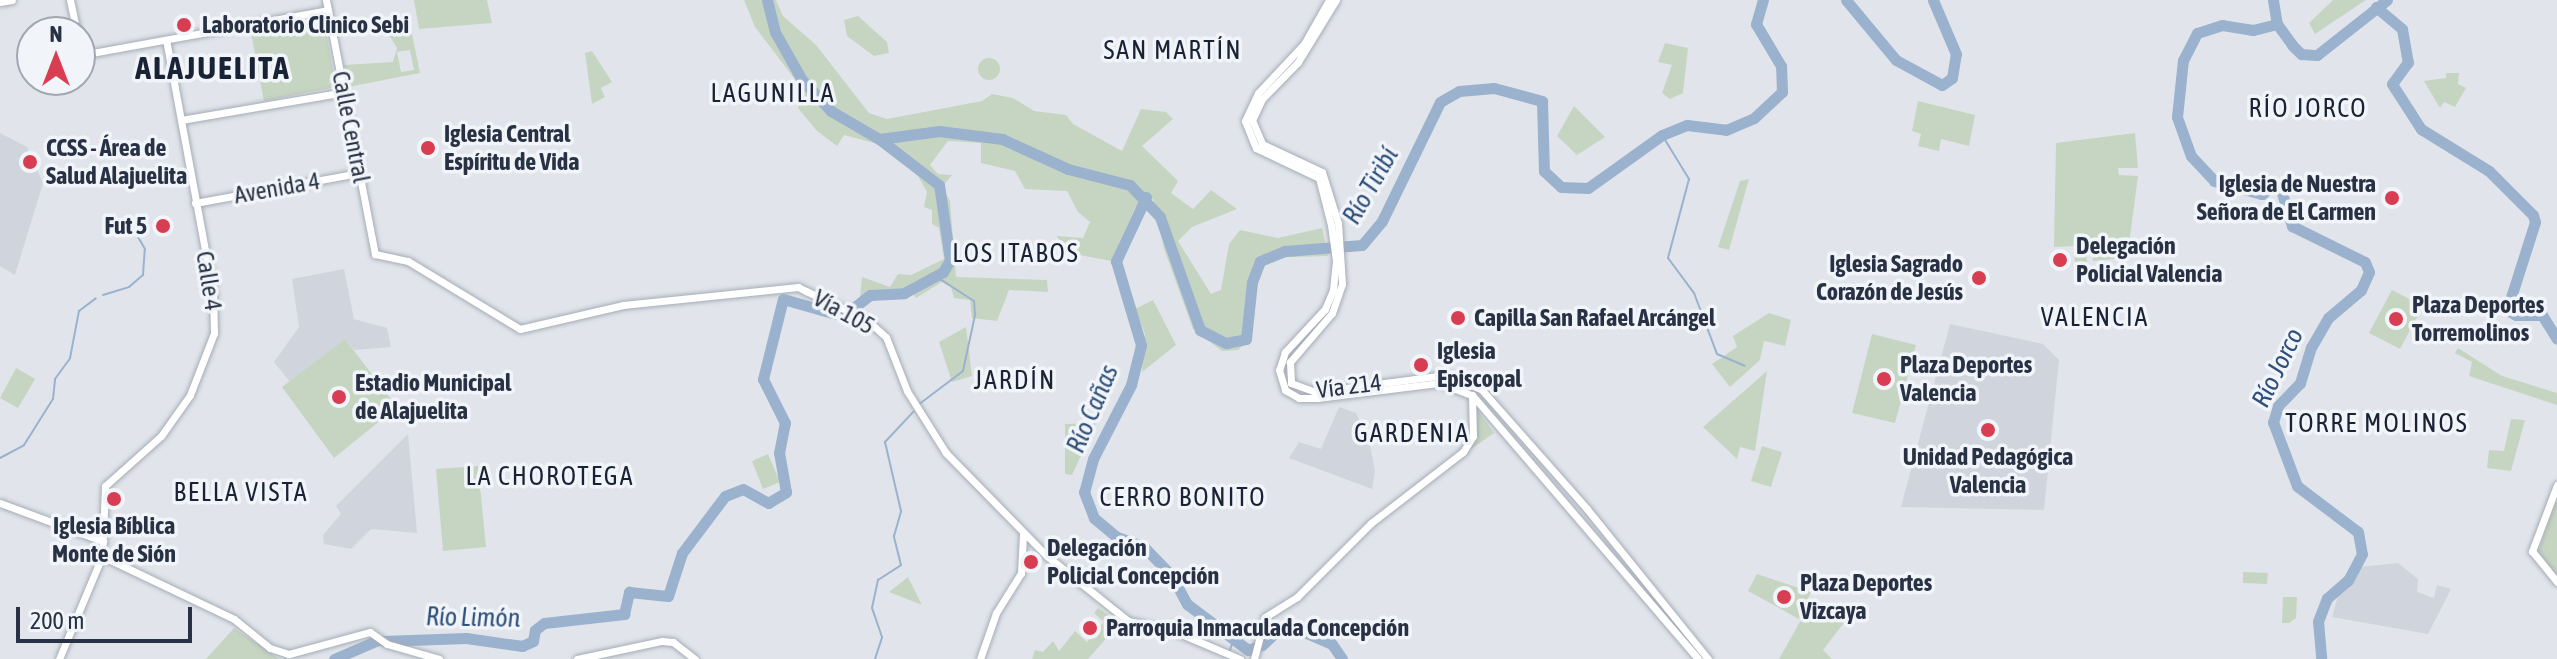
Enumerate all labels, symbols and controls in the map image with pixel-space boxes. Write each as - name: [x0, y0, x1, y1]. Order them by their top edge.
- place label: Laboratorio Clinico Sebi: [202, 11, 409, 39]
- marker: Laboratorio Clinico Sebi: [173, 14, 195, 36]
- north arrow: [16, 16, 96, 96]
- text: N: [50, 21, 62, 47]
- district label: SAN MARTÍN: [1103, 35, 1243, 67]
- district label: ALAJUELITA: [135, 49, 291, 87]
- street label: Calle Central: [326, 69, 376, 185]
- district label: LAGUNILLA: [711, 78, 835, 110]
- district label: RÍO JORCO: [2249, 93, 2367, 125]
- place label: Iglesia Central Espíritu de Vida: [444, 120, 579, 176]
- place label: CCSS - Área de Salud Alajuelita: [46, 134, 187, 190]
- marker: Iglesia Central Espíritu de Vida: [419, 139, 437, 157]
- water label: Río Tiribí: [1337, 142, 1405, 230]
- marker: CCSS - Área de Salud Alajuelita: [21, 153, 39, 171]
- street label: Avenida 4: [232, 166, 322, 210]
- place label: Iglesia de Nuestra Señora de El Carmen: [2197, 170, 2376, 226]
- marker: Iglesia de Nuestra Señora de El Carmen: [2383, 189, 2401, 207]
- place label: Fut 5: [104, 212, 147, 240]
- marker: Fut 5: [154, 217, 172, 235]
- place label: Delegación Policial Valencia: [2076, 232, 2222, 288]
- district label: LOS ITABOS: [952, 238, 1080, 270]
- street label: Calle 4: [190, 249, 228, 313]
- place label: Iglesia Sagrado Corazón de Jesús: [1816, 250, 1963, 306]
- marker: Delegación Policial Valencia: [2051, 251, 2069, 269]
- marker: Iglesia Sagrado Corazón de Jesús: [1970, 269, 1988, 287]
- street label: Vía 105: [808, 284, 880, 340]
- place label: Plaza Deportes Torremolinos: [2412, 291, 2544, 347]
- district label: VALENCIA: [2041, 302, 2149, 334]
- place label: Capilla San Rafael Arcángel: [1474, 304, 1715, 332]
- marker: Capilla San Rafael Arcángel: [1449, 309, 1467, 327]
- marker: Plaza Deportes Torremolinos: [2387, 310, 2405, 328]
- water label: Río Jorco: [2246, 323, 2310, 413]
- place label: Iglesia Episcopal: [1437, 337, 1522, 393]
- place label: Plaza Deportes Valencia: [1900, 351, 2032, 407]
- marker: Iglesia Episcopal: [1412, 356, 1430, 374]
- water label: Río Cañas: [1061, 360, 1125, 458]
- district label: JARDÍN: [974, 365, 1056, 397]
- street label: Vía 214: [1315, 368, 1383, 404]
- place label: Estadio Municipal de Alajuelita: [355, 369, 511, 425]
- marker: Plaza Deportes Valencia: [1875, 370, 1893, 388]
- marker: Estadio Municipal de Alajuelita: [330, 388, 348, 406]
- district label: TORRE MOLINOS: [2285, 408, 2469, 440]
- district label: GARDENIA: [1354, 418, 1470, 450]
- marker: Unidad Pedagógica Valencia: [1979, 421, 1997, 439]
- place label: Unidad Pedagógica Valencia: [1903, 443, 2073, 499]
- district label: LA CHOROTEGA: [466, 461, 634, 493]
- district label: BELLA VISTA: [173, 477, 309, 509]
- district label: CERRO BONITO: [1100, 482, 1266, 514]
- marker: Iglesia Bíblica Monte de Sión: [105, 490, 123, 508]
- place label: Iglesia Bíblica Monte de Sión: [52, 512, 176, 568]
- place label: Delegación Policial Concepción: [1047, 534, 1219, 590]
- marker: Delegación Policial Concepción: [1022, 553, 1040, 571]
- place label: Plaza Deportes Vizcaya: [1800, 569, 1932, 625]
- marker: Plaza Deportes Vizcaya: [1775, 588, 1793, 606]
- scale bar: [20, 591, 196, 641]
- water label: Río Limón: [426, 602, 520, 634]
- text: 200 m: [30, 607, 84, 634]
- place label: Parroquia Inmaculada Concepción: [1106, 614, 1409, 642]
- marker: Parroquia Inmaculada Concepción: [1081, 619, 1099, 637]

